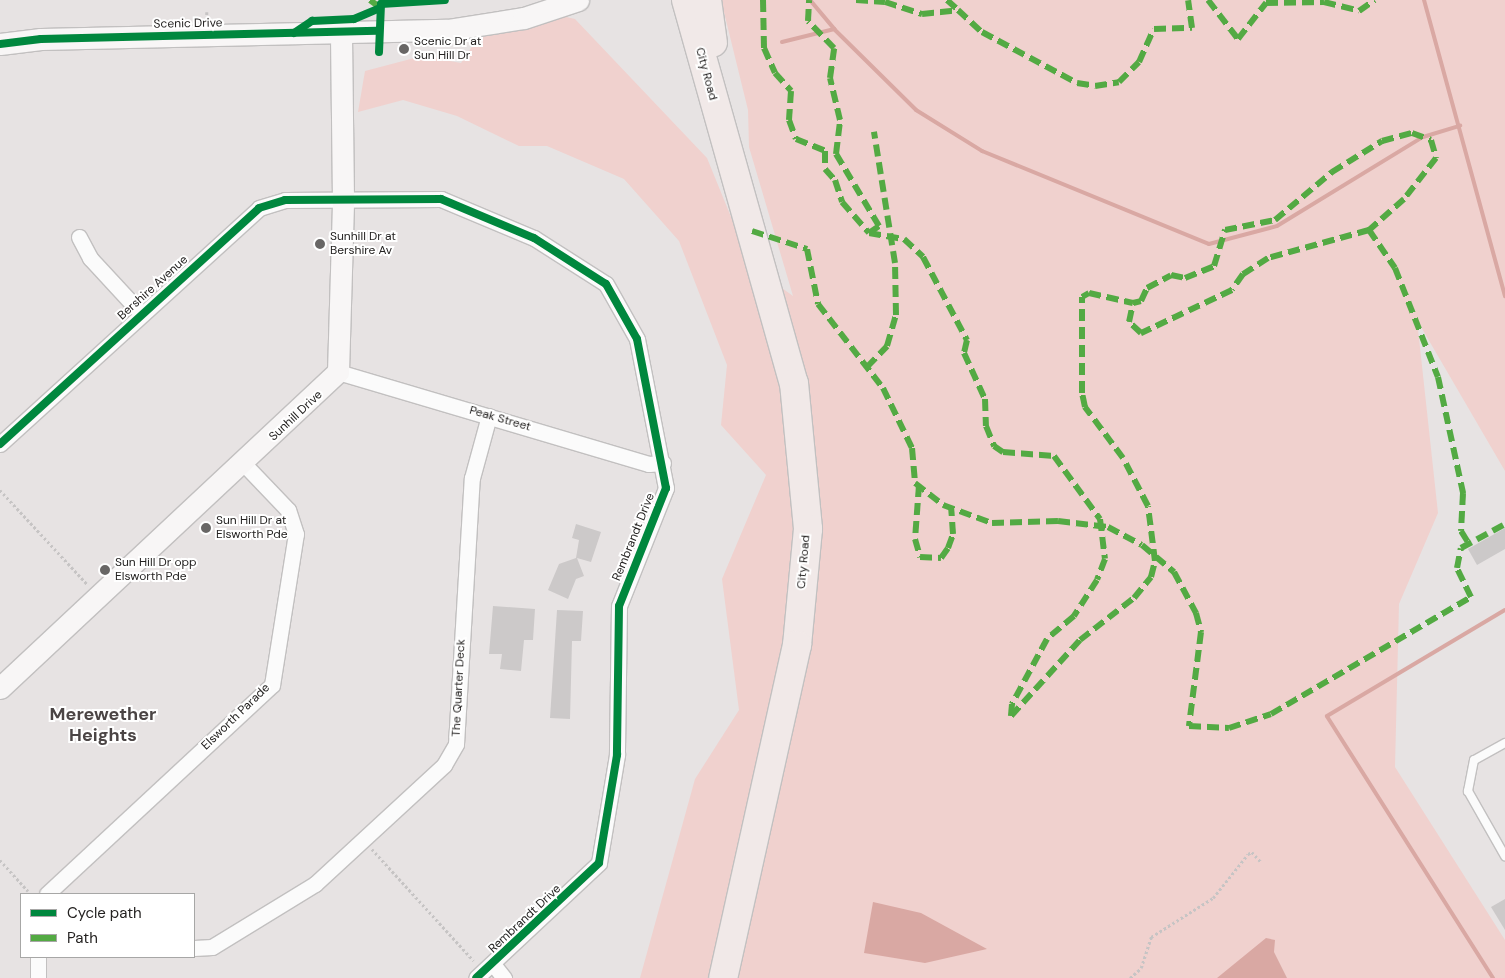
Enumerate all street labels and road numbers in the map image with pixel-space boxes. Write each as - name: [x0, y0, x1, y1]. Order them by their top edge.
- street label: Scenic Drive: [153, 16, 223, 32]
- street label: City Road: [692, 46, 720, 102]
- street label: Bershire Avenue: [115, 253, 191, 323]
- street label: Sunhill Drive: [266, 388, 326, 444]
- street label: Peak Street: [468, 403, 532, 435]
- street label: Rembrandt Drive: [610, 491, 658, 583]
- street label: City Road: [794, 534, 814, 590]
- street label: The Quarter Deck: [449, 639, 469, 737]
- street label: Elsworth Parade: [199, 681, 273, 753]
- street label: Rembrandt Drive: [486, 882, 564, 956]

